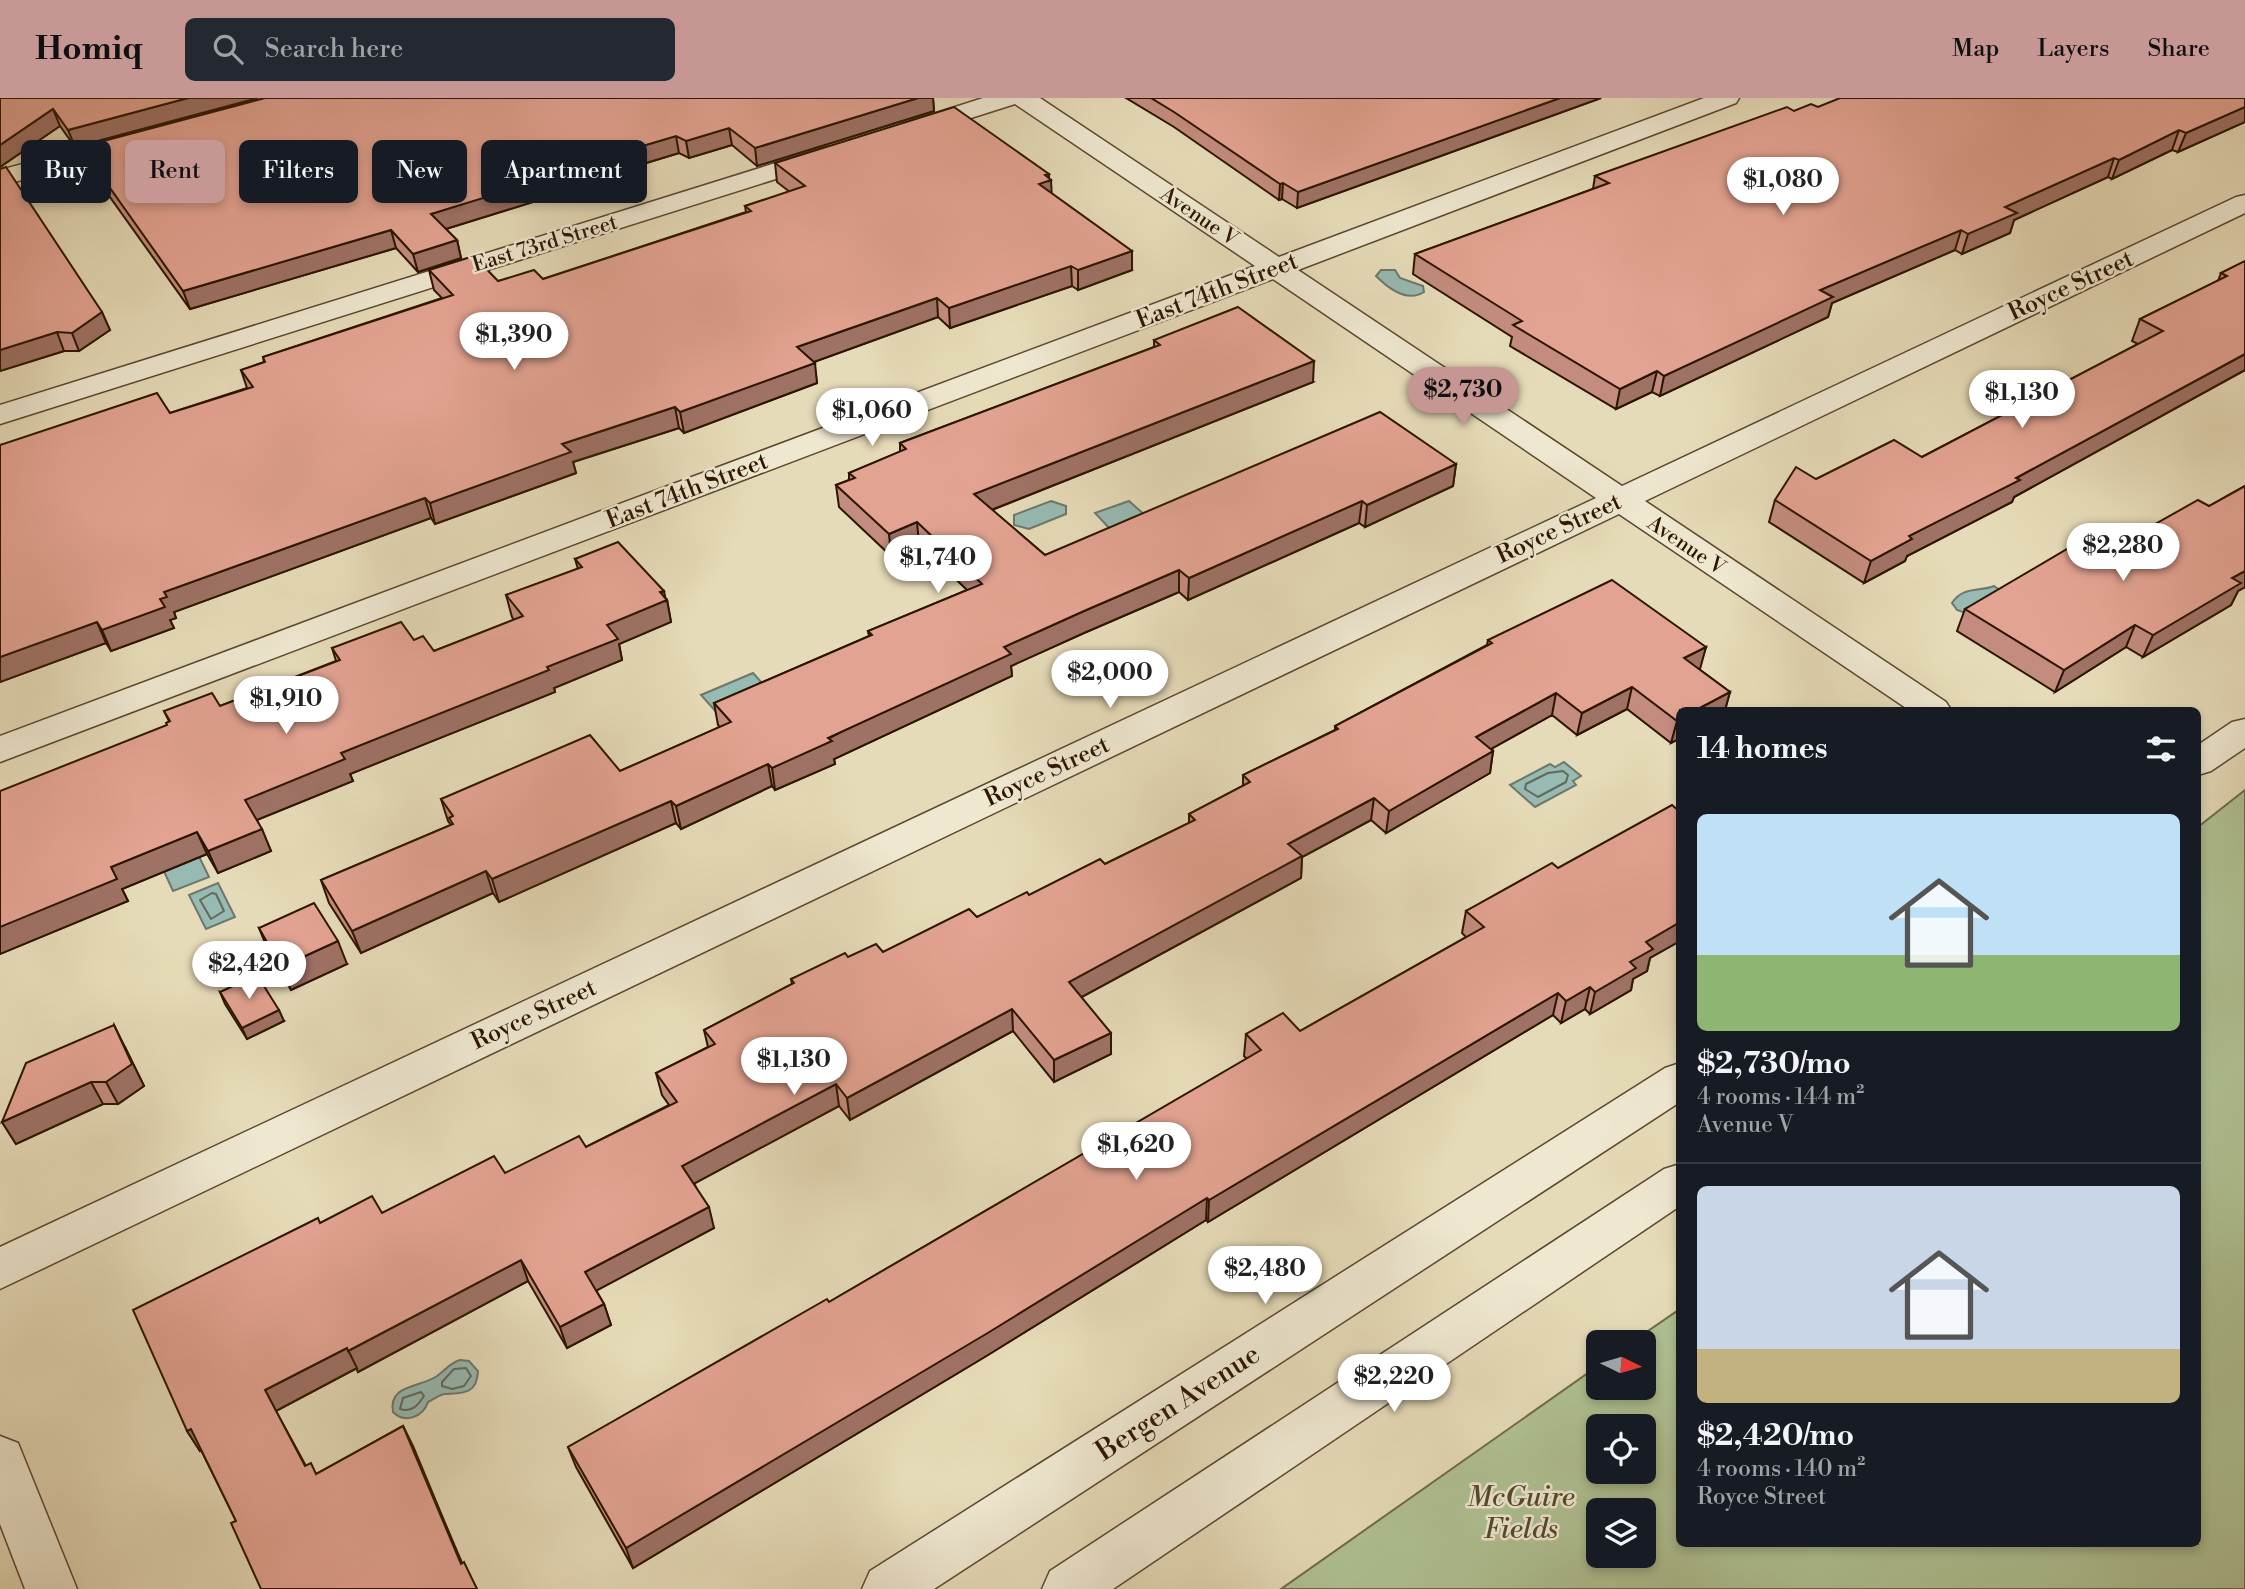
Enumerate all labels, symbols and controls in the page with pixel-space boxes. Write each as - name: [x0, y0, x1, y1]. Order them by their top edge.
- search box: [185, 18, 675, 81]
- text: Homiq: [35, 29, 143, 70]
- icon: search: [209, 30, 247, 68]
- text: Search here: [265, 33, 403, 65]
- text: Map: [1952, 34, 1999, 64]
- text: Layers: [2037, 34, 2109, 64]
- text: Share: [2147, 34, 2210, 64]
- chip: Buy: [21, 140, 111, 203]
- chip: Rent: [125, 140, 225, 203]
- chip: Filters: [239, 140, 358, 203]
- chip: New: [372, 140, 467, 203]
- chip: Apartment: [481, 140, 647, 203]
- pin: $1,080: [1726, 158, 1840, 217]
- text: $1,080: [1743, 166, 1823, 194]
- street label: Avenue V: [1154, 181, 1244, 253]
- street label: East 73rd Street: [469, 209, 621, 278]
- street label: Royce Street: [2004, 244, 2139, 328]
- street label: East 74th Street: [1132, 246, 1303, 336]
- pin: $1,390: [457, 313, 571, 372]
- text: $1,390: [475, 321, 553, 349]
- pin: $2,730: [1406, 368, 1520, 427]
- pin: $1,130: [1965, 370, 2079, 430]
- text: $2,730: [1424, 376, 1502, 404]
- text: $1,130: [1985, 379, 2059, 407]
- pin: $1,060: [815, 388, 929, 448]
- text: $1,060: [832, 397, 912, 425]
- street label: East 74th Street: [602, 446, 773, 536]
- street label: Royce Street: [1492, 487, 1627, 571]
- street label: Avenue V: [1641, 510, 1731, 582]
- pin: $2,280: [2066, 524, 2180, 583]
- text: $2,280: [2083, 532, 2163, 560]
- pin: $1,740: [881, 536, 995, 595]
- text: $1,740: [900, 544, 976, 572]
- pin: $2,000: [1053, 650, 1167, 710]
- text: $2,000: [1067, 659, 1153, 687]
- pin: $1,910: [229, 676, 343, 736]
- text: $1,910: [250, 685, 322, 713]
- street label: Royce Street: [980, 730, 1115, 814]
- text: 14 homes: [1697, 730, 1828, 768]
- icon: filters: [2142, 730, 2180, 768]
- icon: home: [1876, 860, 2002, 986]
- pin: $2,420: [192, 942, 306, 1001]
- text: $2,420: [208, 950, 290, 978]
- street label: Royce Street: [467, 973, 602, 1057]
- pin: $1,130: [737, 1038, 851, 1097]
- text: $2,730/mo: [1697, 1045, 1851, 1083]
- text: $1,130: [757, 1046, 831, 1074]
- text: 4 rooms · 144 m²: [1697, 1083, 1864, 1111]
- text: Avenue V: [1697, 1111, 1794, 1139]
- pin: $1,620: [1079, 1122, 1193, 1182]
- text: $1,620: [1097, 1131, 1175, 1159]
- icon: home: [1876, 1232, 2002, 1358]
- pin: $2,480: [1208, 1246, 1322, 1306]
- text: $2,480: [1224, 1255, 1306, 1283]
- north arrow: [1586, 1330, 1656, 1400]
- map controls: [1586, 1330, 1656, 1568]
- street label: Bergen Avenue: [1088, 1337, 1267, 1470]
- pin: $2,220: [1337, 1354, 1451, 1414]
- text: $2,220: [1354, 1363, 1434, 1391]
- button: locate: [1586, 1414, 1656, 1484]
- text: $2,420/mo: [1697, 1417, 1854, 1455]
- text: 4 rooms · 140 m²: [1697, 1455, 1865, 1483]
- park label: McGuire Fields: [1467, 1480, 1575, 1547]
- text: Royce Street: [1697, 1483, 1826, 1511]
- button: layers: [1586, 1498, 1656, 1568]

